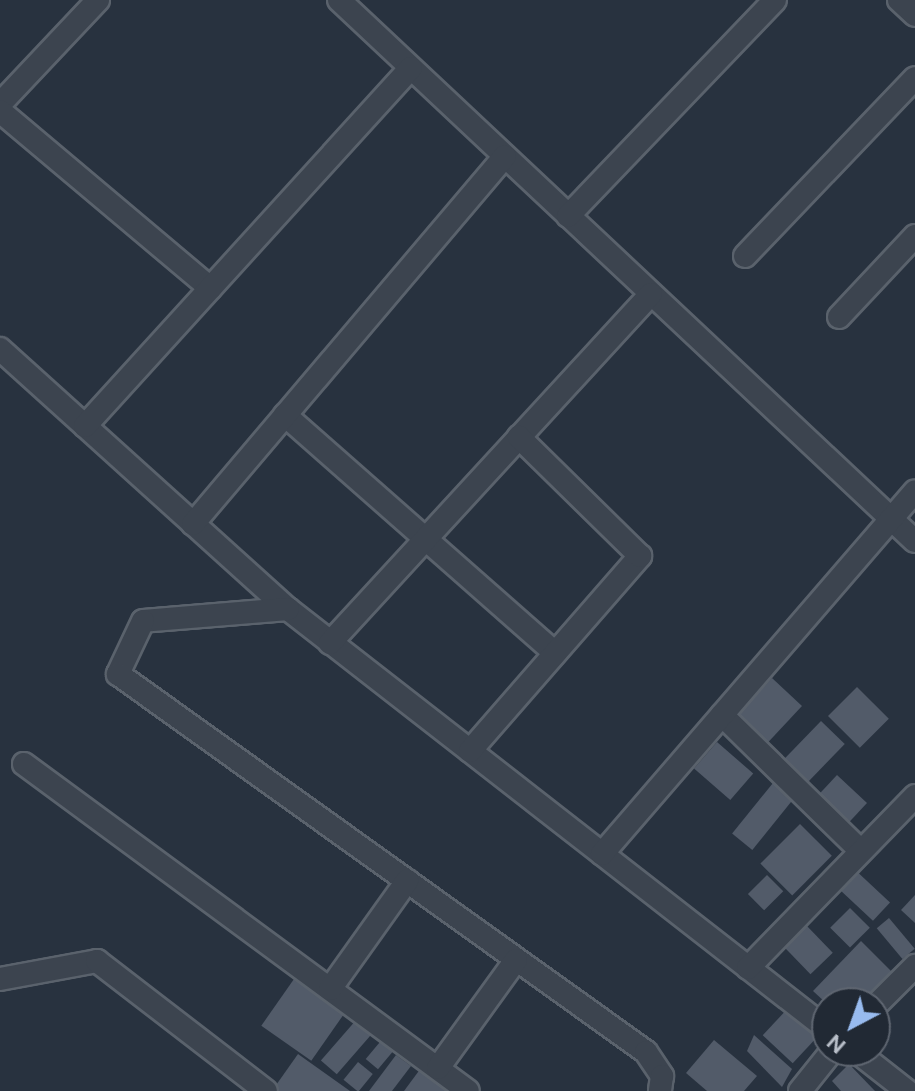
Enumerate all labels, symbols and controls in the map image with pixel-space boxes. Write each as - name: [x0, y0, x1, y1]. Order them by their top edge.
- north arrow: [811, 987, 891, 1067]
- text: N: [821, 1028, 852, 1060]

